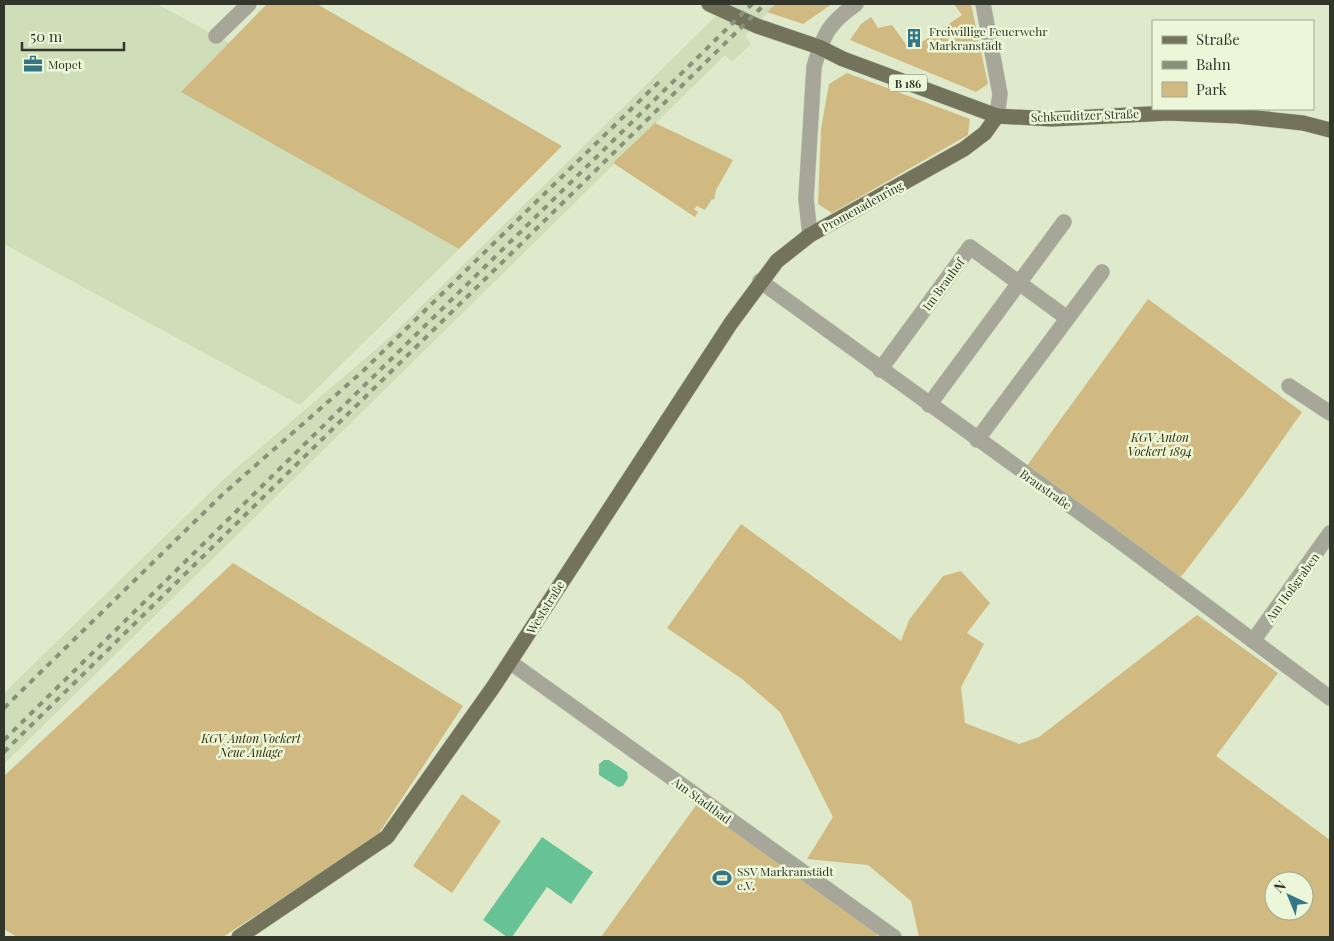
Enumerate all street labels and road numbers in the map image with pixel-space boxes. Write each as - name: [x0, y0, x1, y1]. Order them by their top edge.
- road number: B 186: [889, 75, 927, 92]
- street label: Schkeuditzer Straße: [1031, 105, 1139, 125]
- street label: Promenadenring: [818, 177, 906, 235]
- street label: Im Brauhof: [919, 254, 968, 313]
- street label: Braustraße: [1017, 465, 1075, 513]
- street label: Am Hoßgraben: [1261, 549, 1322, 625]
- street label: Weststraße: [522, 577, 568, 637]
- street label: Am Stadtbad: [669, 773, 735, 827]

